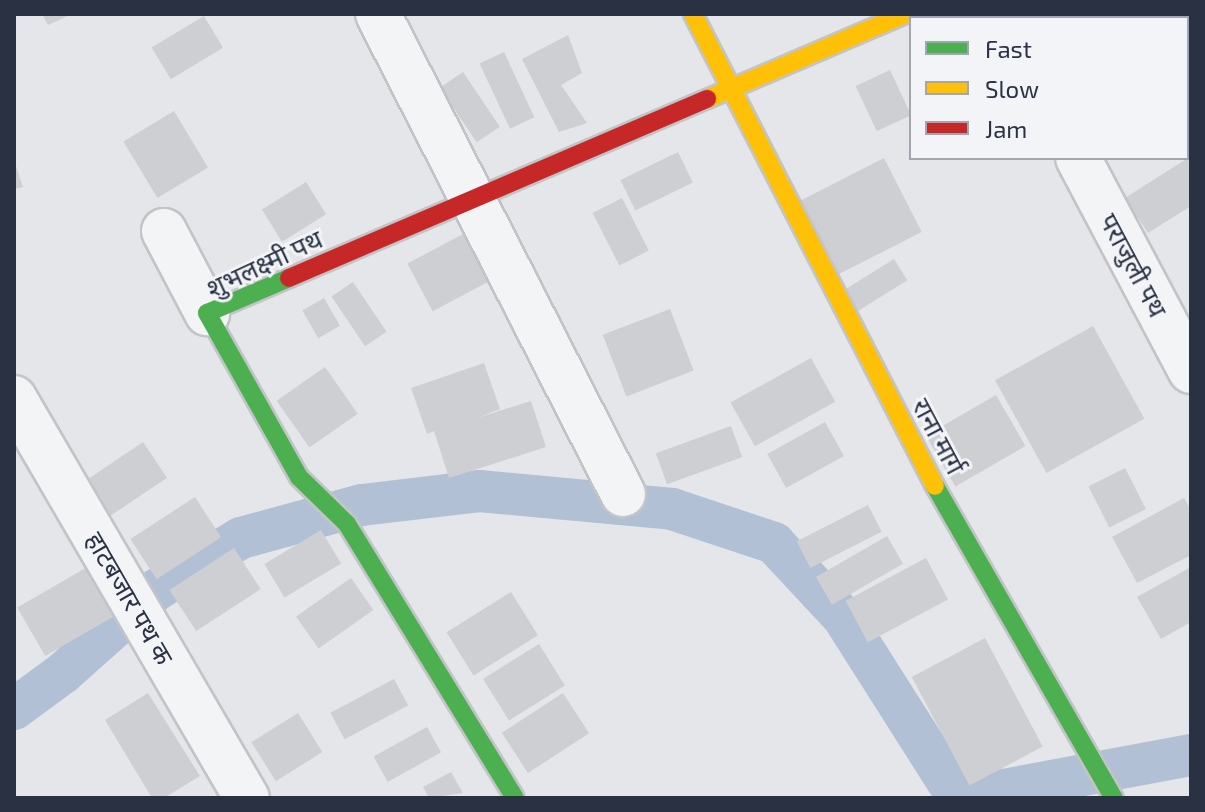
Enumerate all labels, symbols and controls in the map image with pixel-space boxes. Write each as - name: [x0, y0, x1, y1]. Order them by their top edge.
- legend: [909, 16, 1189, 160]
- text: Fast: [985, 34, 1032, 63]
- text: Slow: [985, 74, 1039, 103]
- text: Jam: [985, 114, 1027, 143]
- street label: पराजुली पथ: [1094, 208, 1174, 322]
- street label: शुभलक्ष्मी पथ: [201, 223, 327, 303]
- street label: राना मार्ग: [906, 393, 972, 479]
- street label: हाटबजार पथ क: [79, 526, 181, 670]

